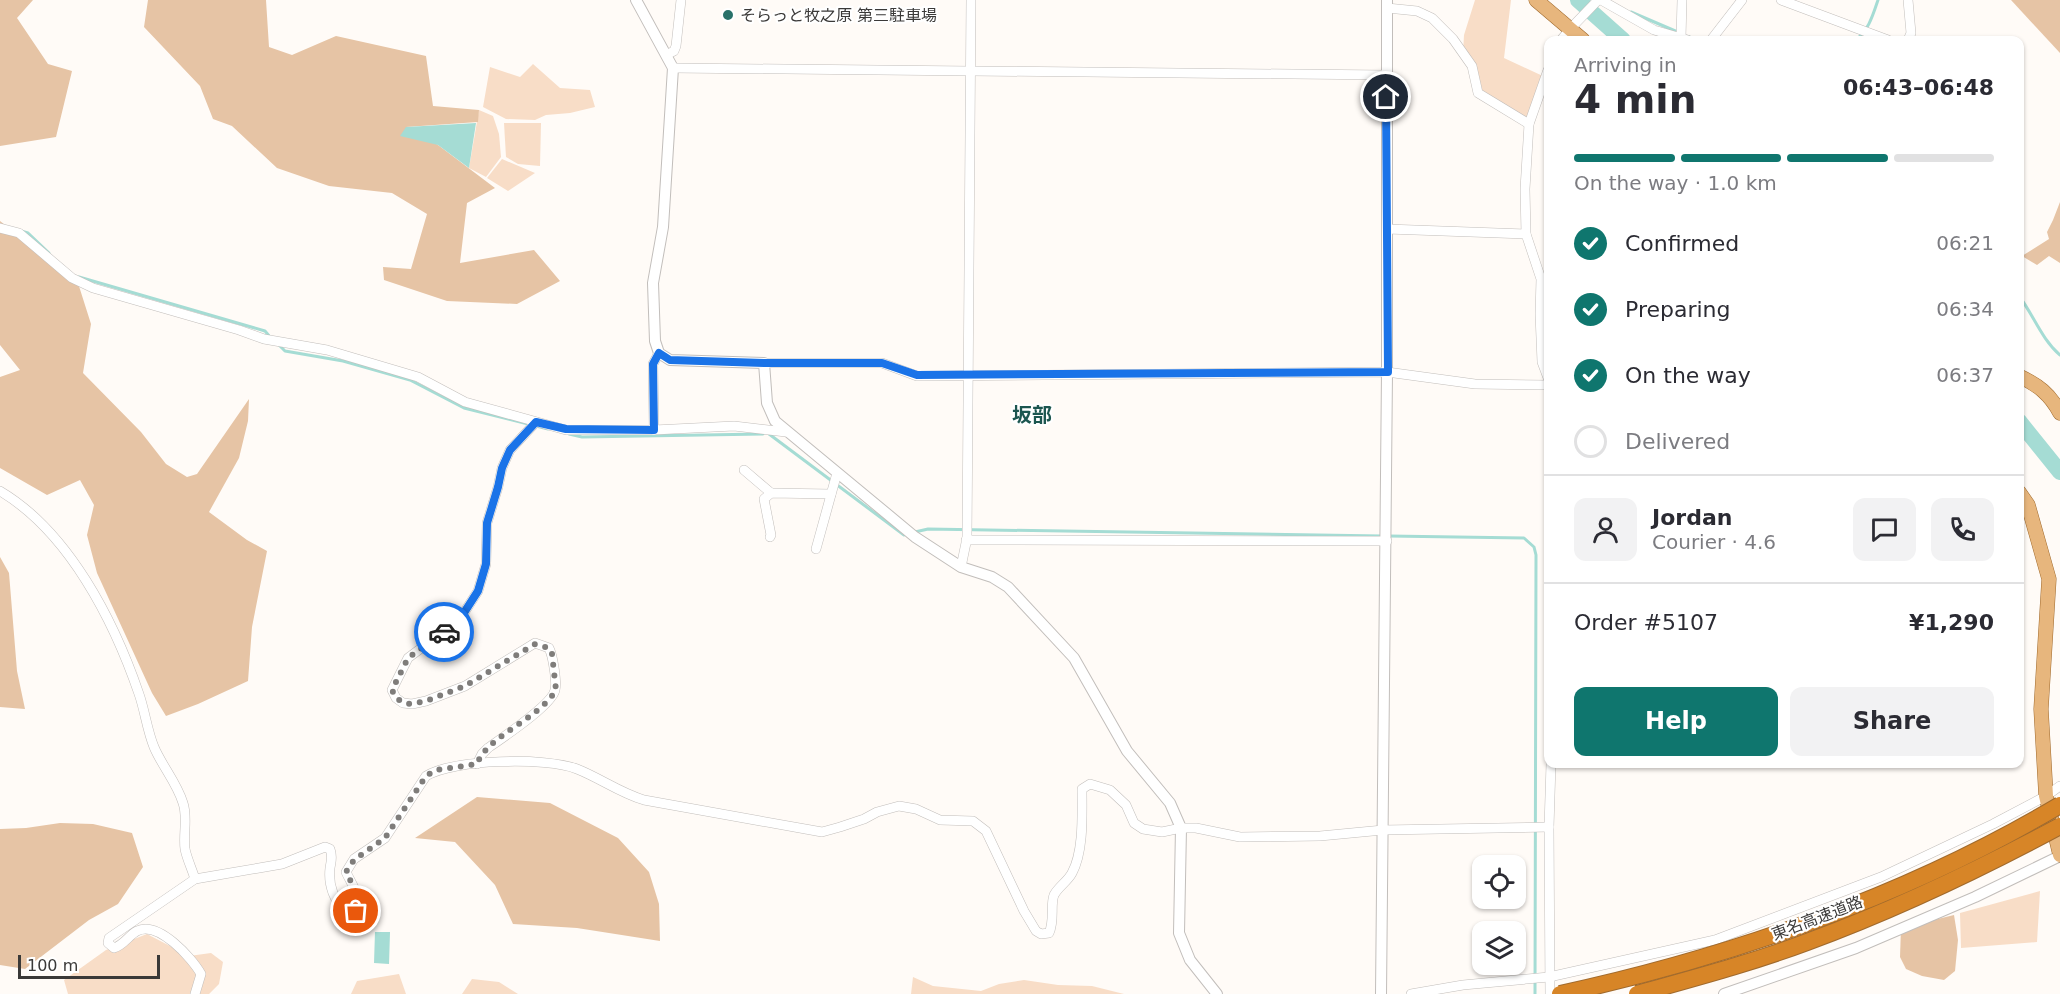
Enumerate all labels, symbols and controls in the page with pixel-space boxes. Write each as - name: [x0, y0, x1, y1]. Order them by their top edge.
- place label: そらっと牧之原 第三駐車場: [740, 6, 937, 25]
- marker: そらっと牧之原 第三駐車場: [721, 8, 735, 22]
- text: Arriving in: [1574, 53, 1677, 77]
- pin: [1360, 71, 1411, 122]
- text: 06:43–06:48: [1843, 75, 1994, 100]
- text: 4 min: [1574, 77, 1696, 122]
- icon: home: [1369, 80, 1402, 113]
- text: On the way · 1.0 km: [1574, 171, 1777, 195]
- icon: check: [1574, 227, 1607, 260]
- text: Confirmed: [1625, 231, 1739, 256]
- text: 06:21: [1936, 231, 1994, 255]
- icon: check: [1574, 293, 1607, 326]
- text: Preparing: [1625, 297, 1731, 322]
- text: 06:34: [1936, 297, 1994, 321]
- icon: check: [1574, 359, 1607, 392]
- text: On the way: [1625, 363, 1751, 388]
- text: 06:37: [1936, 363, 1994, 387]
- district label: 坂部: [1012, 403, 1052, 427]
- text: Delivered: [1625, 429, 1730, 454]
- button: person: [1574, 498, 1637, 561]
- button: chat: [1853, 498, 1916, 561]
- button: phone: [1931, 498, 1994, 561]
- text: Jordan: [1652, 505, 1732, 530]
- text: Courier · 4.6: [1652, 530, 1776, 554]
- courier: [414, 602, 474, 662]
- text: Order #5107: [1574, 610, 1718, 635]
- text: ¥1,290: [1909, 610, 1994, 635]
- icon: car: [428, 616, 461, 649]
- button: Help: [1574, 687, 1778, 756]
- button: Share: [1790, 687, 1994, 756]
- map controls: [1472, 855, 1526, 975]
- button: locate: [1472, 855, 1526, 909]
- pin: [330, 885, 381, 936]
- street label: 東名高速道路: [1769, 892, 1865, 944]
- icon: bag: [339, 894, 372, 927]
- button: layers: [1472, 921, 1526, 975]
- scale bar: [18, 952, 160, 980]
- text: 100 m: [27, 956, 78, 975]

